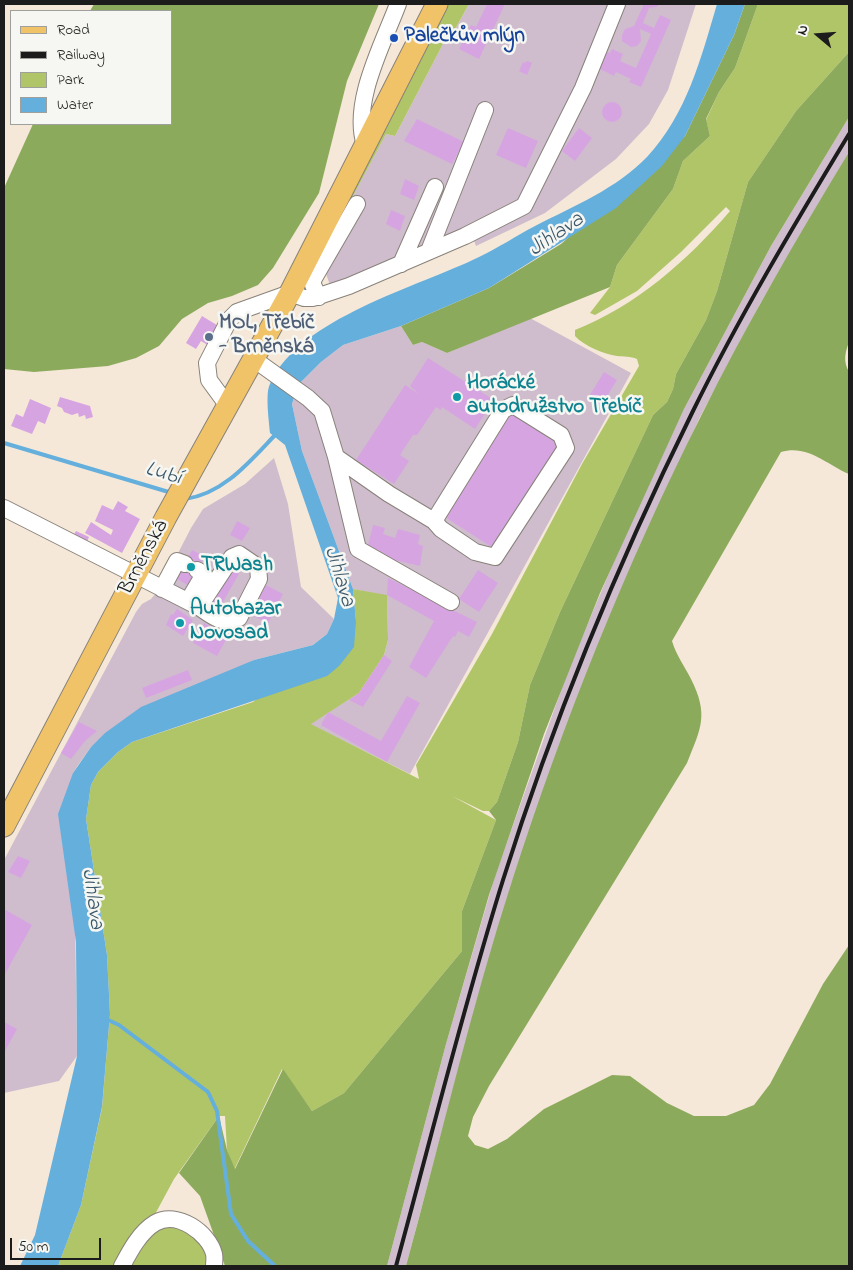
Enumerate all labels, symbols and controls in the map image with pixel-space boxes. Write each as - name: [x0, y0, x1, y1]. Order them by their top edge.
- legend: [10, 10, 172, 125]
- north arrow: [793, 10, 843, 60]
- text: Road: [57, 19, 90, 41]
- text: N: [792, 22, 815, 38]
- place label: Palečkův mlýn: [404, 25, 525, 51]
- marker: Palečkův mlýn: [388, 32, 400, 44]
- text: Railway: [57, 44, 105, 66]
- text: Park: [57, 69, 84, 91]
- text: Water: [57, 94, 93, 116]
- water label: Jihlava: [524, 208, 590, 264]
- place label: MOL, Třebíč - Brněnská: [219, 312, 314, 362]
- marker: MOL, Třebíč - Brněnská: [203, 331, 215, 343]
- place label: Horácké autodružstvo Třebíč: [467, 372, 641, 422]
- marker: Horácké autodružstvo Třebíč: [451, 391, 463, 403]
- water label: Lubí: [142, 457, 184, 493]
- street label: Brněnská: [115, 516, 175, 600]
- water label: Jihlava: [316, 544, 360, 610]
- place label: TRWash: [201, 554, 273, 580]
- marker: TRWash: [185, 561, 197, 573]
- place label: Autobazar Novosad: [190, 598, 281, 648]
- marker: Autobazar Novosad: [174, 617, 186, 629]
- water label: Jihlava: [74, 867, 108, 931]
- scale bar: [12, 1228, 104, 1260]
- text: 50 m: [18, 1236, 48, 1258]

